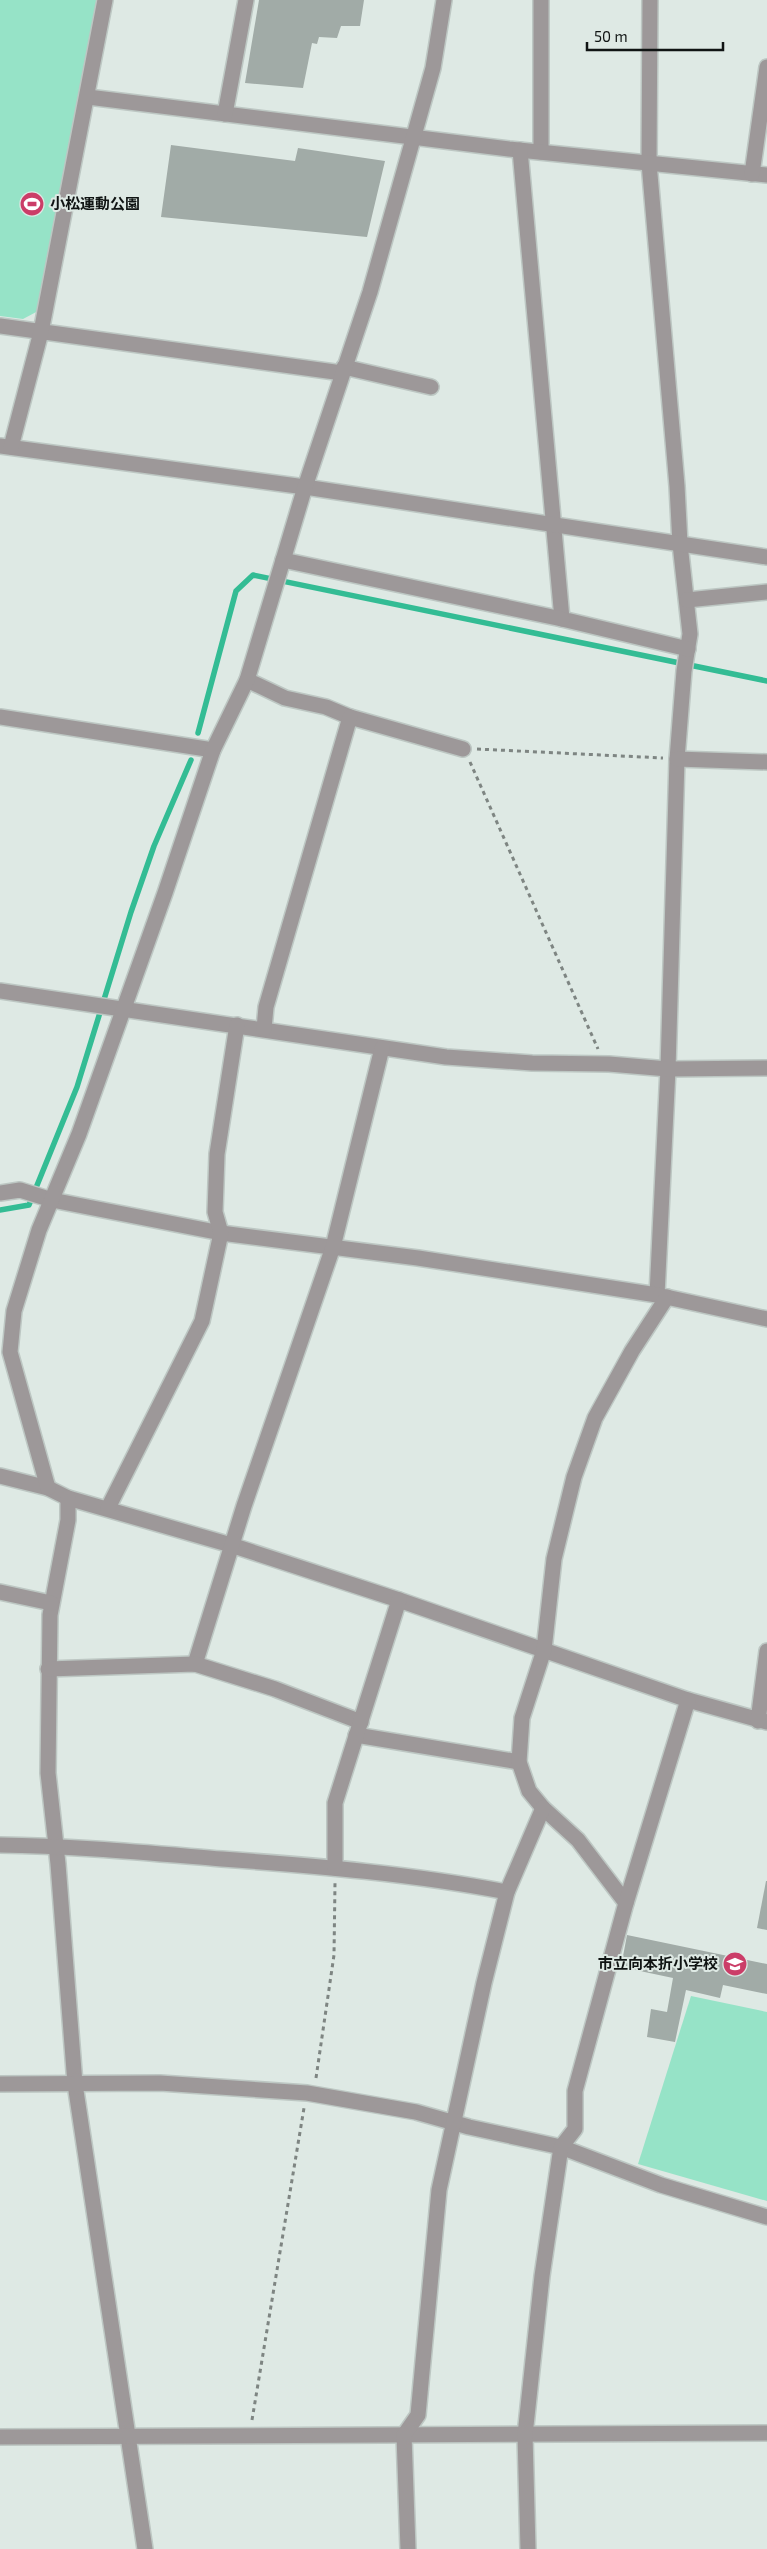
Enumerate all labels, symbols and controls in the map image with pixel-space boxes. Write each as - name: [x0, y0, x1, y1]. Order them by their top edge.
- scale bar: [587, 20, 723, 52]
- text: 50 m: [594, 27, 628, 45]
- sports icon: 小松運動公園: [19, 191, 45, 217]
- place label: 小松運動公園: [50, 194, 140, 212]
- school or university icon: 市立向本折小学校: [722, 1951, 748, 1977]
- place label: 市立向本折小学校: [598, 1954, 718, 1972]

